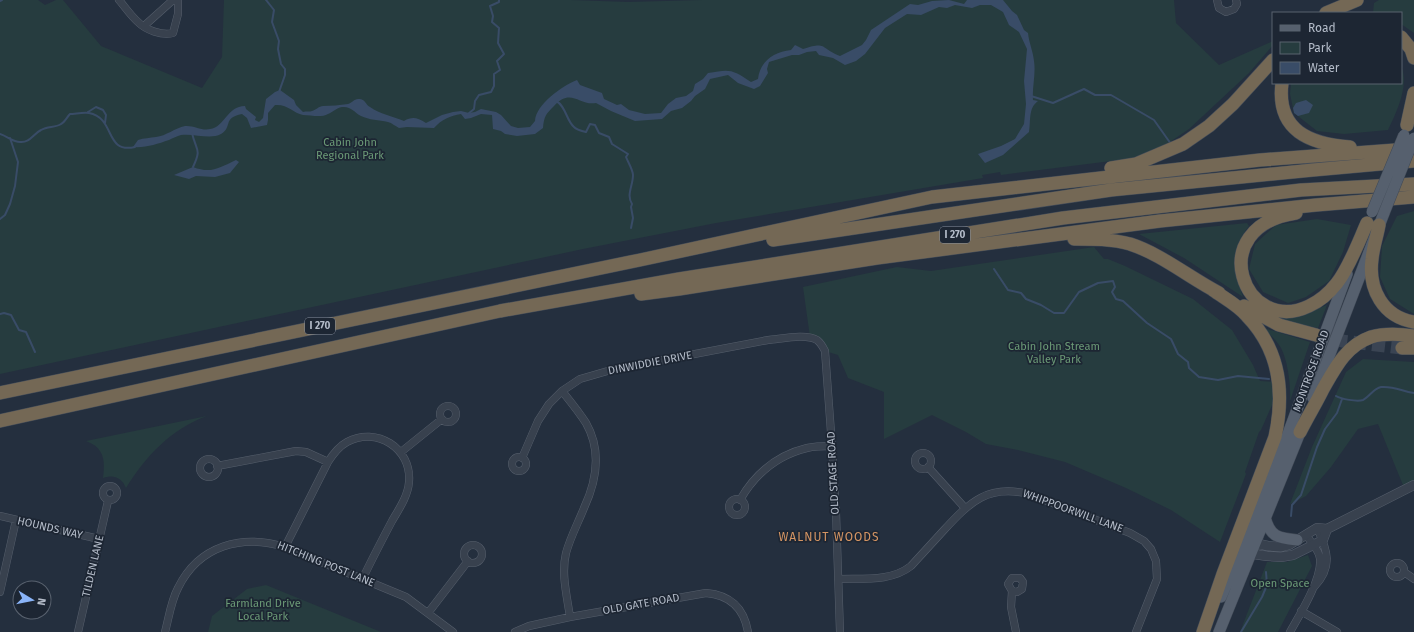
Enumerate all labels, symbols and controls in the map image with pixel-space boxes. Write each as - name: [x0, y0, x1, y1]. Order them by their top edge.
- legend: [1272, 12, 1402, 84]
- text: Road: [1308, 21, 1336, 35]
- text: Park: [1308, 41, 1332, 55]
- text: Water: [1308, 61, 1340, 75]
- park label: Cabin John Regional Park: [316, 136, 384, 162]
- road number: I 270: [940, 227, 970, 243]
- road number: I 270: [305, 318, 335, 334]
- street label: MONTROSE ROAD: [1290, 329, 1332, 413]
- park label: Cabin John Stream Valley Park: [1008, 340, 1100, 366]
- street label: DINWIDDIE DRIVE: [607, 348, 693, 378]
- street label: OLD STAGE ROAD: [824, 431, 842, 515]
- street label: WHIPPOORWILL LANE: [1021, 487, 1125, 535]
- street label: HOUNDS WAY: [16, 514, 84, 542]
- district label: WALNUT WOODS: [778, 530, 880, 544]
- street label: TILDEN LANE: [80, 534, 106, 598]
- street label: HITCHING POST LANE: [275, 539, 377, 590]
- park label: Open Space: [1251, 577, 1309, 590]
- north arrow: [12, 580, 52, 620]
- street label: OLD GATE ROAD: [602, 591, 680, 617]
- text: N: [34, 597, 48, 606]
- park label: Farmland Drive Local Park: [225, 597, 301, 623]

